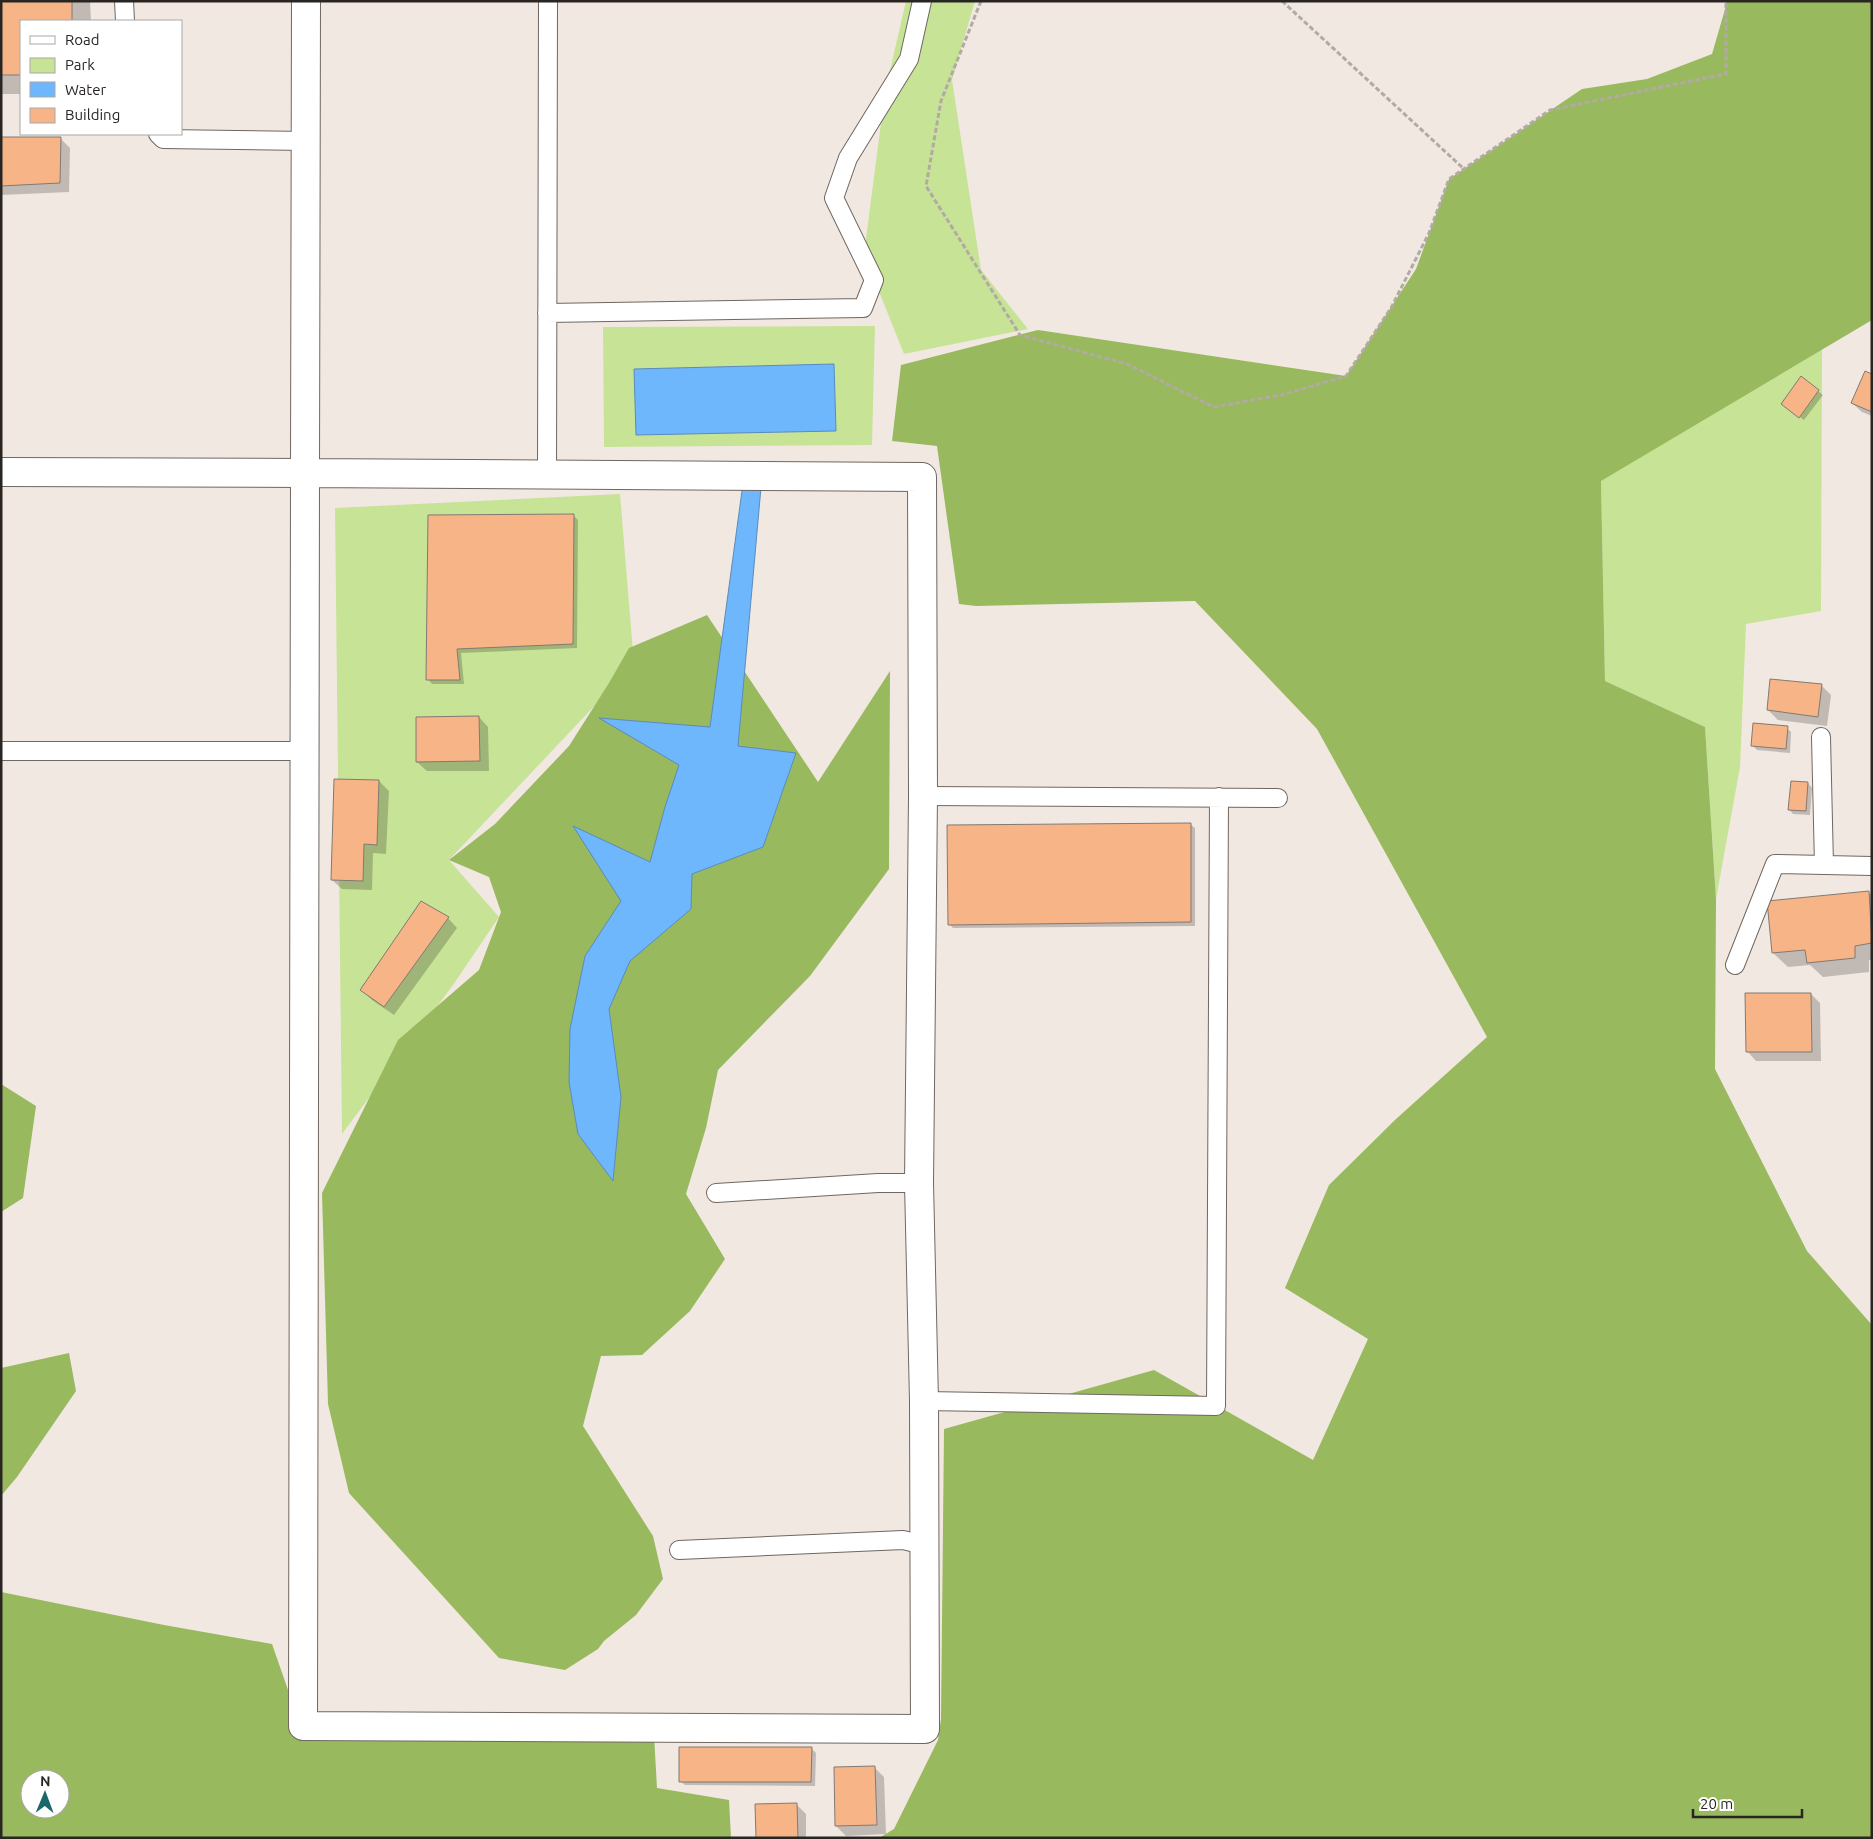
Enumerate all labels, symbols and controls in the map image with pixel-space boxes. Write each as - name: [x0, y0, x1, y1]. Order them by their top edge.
- legend: [20, 20, 182, 135]
- text: Road: [65, 31, 100, 48]
- text: Park: [65, 56, 95, 73]
- text: Water: [65, 81, 106, 98]
- text: Building: [65, 106, 120, 123]
- north arrow: [20, 1769, 70, 1819]
- text: N: [40, 1773, 51, 1789]
- scale bar: [1693, 1786, 1802, 1818]
- text: 20 m: [1700, 1795, 1733, 1812]

